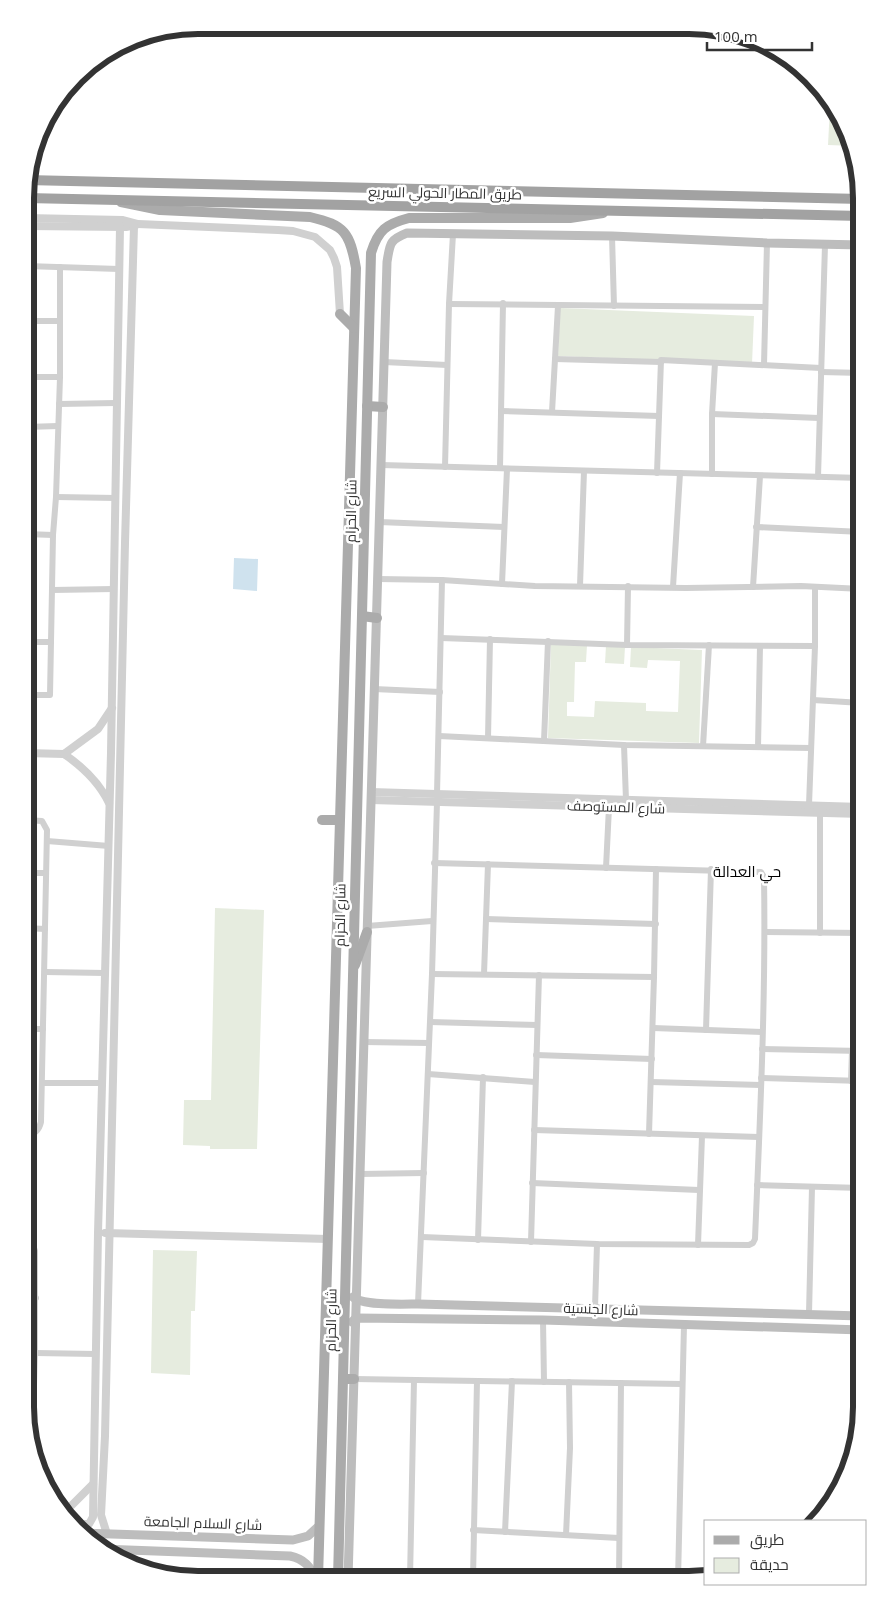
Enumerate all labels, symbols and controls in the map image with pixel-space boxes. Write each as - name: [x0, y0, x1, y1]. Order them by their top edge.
- scale bar: [707, 20, 812, 52]
- text: 100 m: [714, 26, 758, 46]
- street label: طريق المطار الحولي السريع: [368, 182, 522, 206]
- street label: شارع الحزام: [340, 479, 362, 543]
- street label: شارع المستوصف: [567, 795, 665, 818]
- district label: حي العدالة: [713, 861, 781, 884]
- street label: شارع الحزام: [329, 883, 351, 947]
- street label: شارع الحزام: [320, 1288, 342, 1352]
- street label: شارع الجنسية: [563, 1298, 639, 1319]
- street label: شارع السلام الجامعة: [143, 1511, 263, 1535]
- legend: [704, 1520, 867, 1585]
- text: طريق: [750, 1529, 784, 1550]
- text: حديقة: [750, 1554, 789, 1574]

